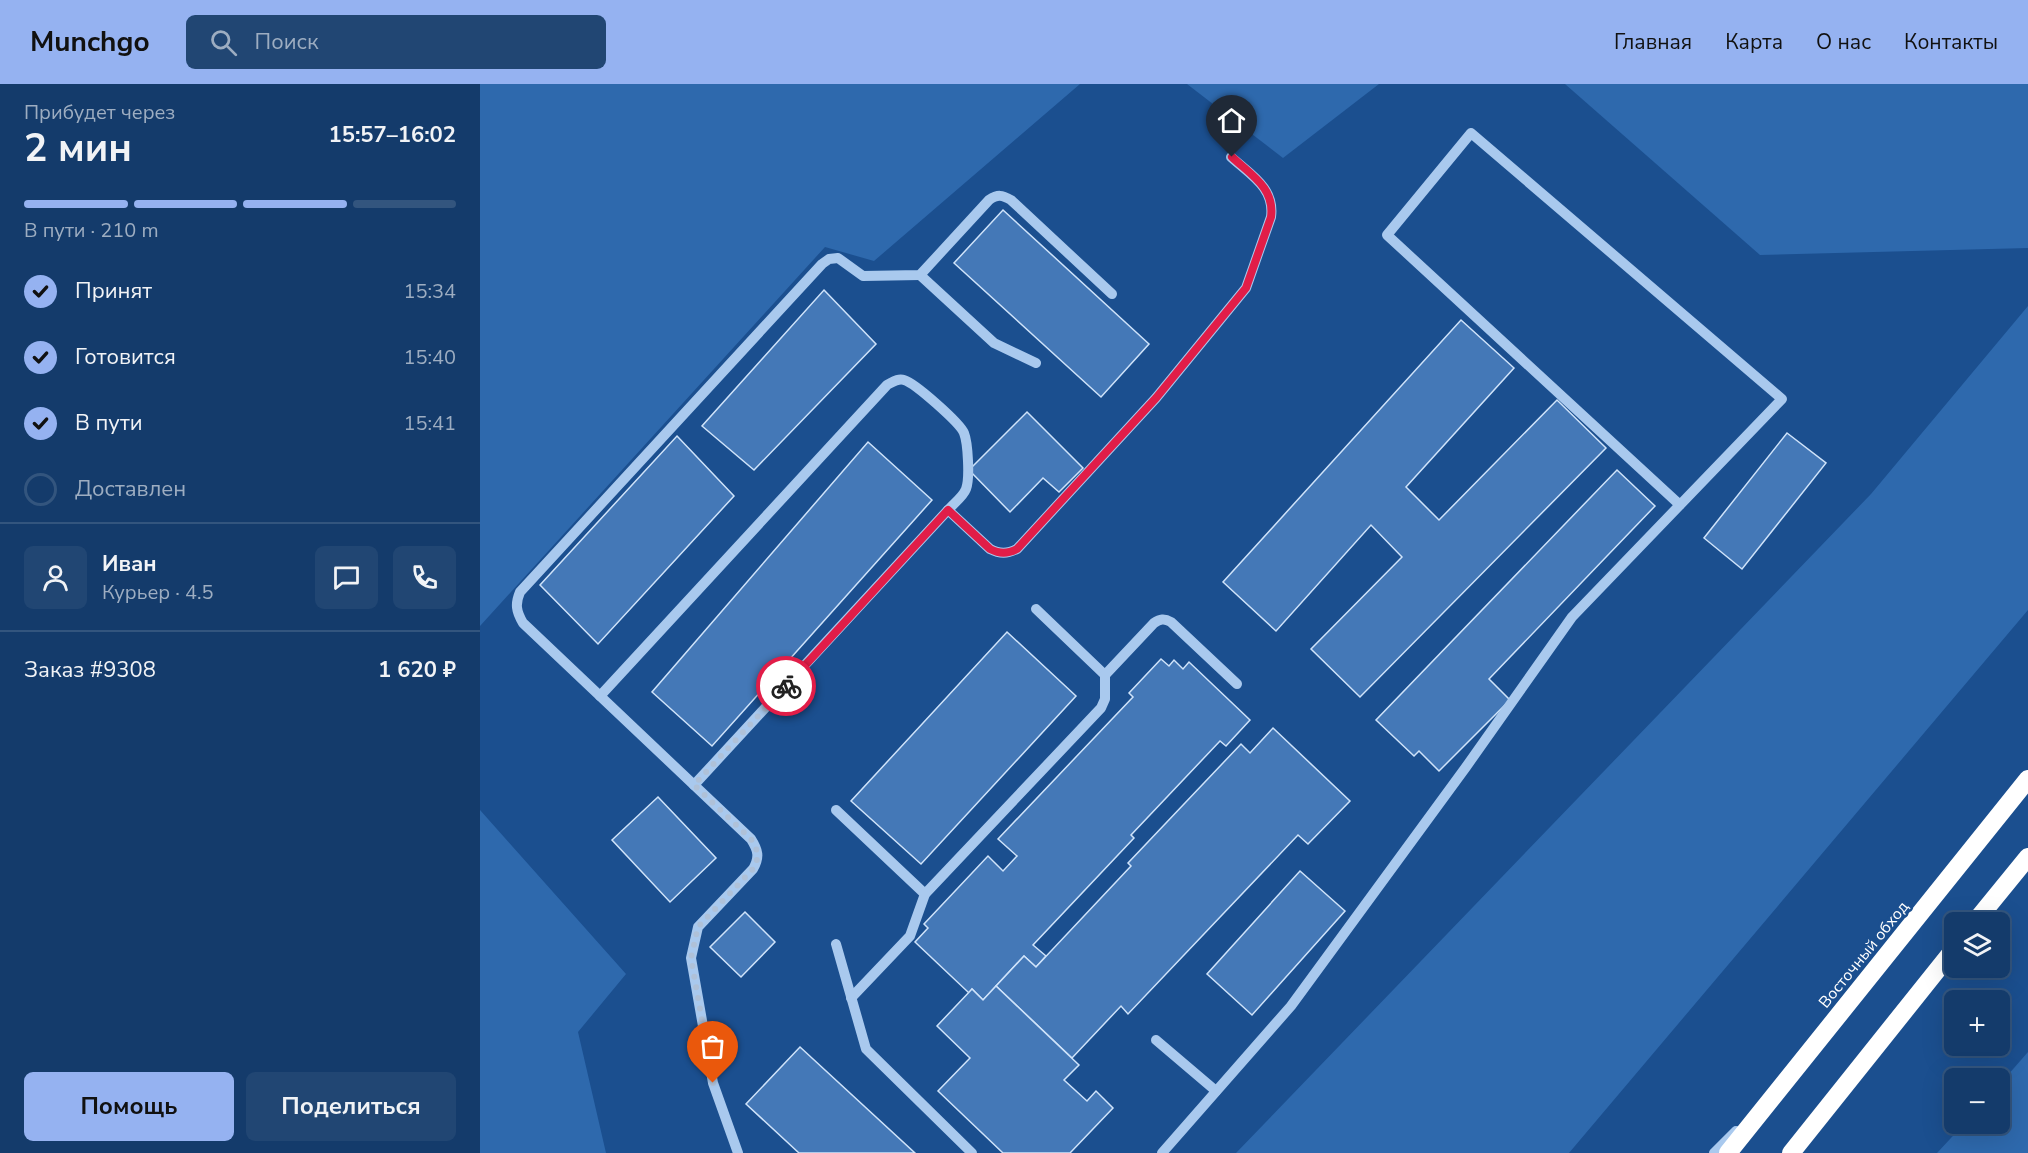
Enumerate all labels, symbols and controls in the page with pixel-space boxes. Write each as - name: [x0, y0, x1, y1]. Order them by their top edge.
- search box: [186, 15, 606, 69]
- text: Munchgo: [30, 23, 150, 61]
- icon: search: [207, 26, 240, 59]
- text: Поиск: [255, 27, 318, 57]
- text: Главная: [1614, 28, 1692, 56]
- text: Карта: [1725, 28, 1783, 56]
- text: О нас: [1816, 28, 1871, 56]
- text: Контакты: [1904, 28, 1998, 56]
- pin: [1206, 95, 1257, 157]
- text: Прибудет через: [24, 99, 175, 126]
- icon: home: [1215, 104, 1248, 137]
- text: 15:57–16:02: [328, 120, 456, 150]
- text: 2 мин: [24, 122, 132, 175]
- text: В пути · 210 m: [24, 217, 159, 244]
- icon: check: [24, 275, 57, 308]
- text: Принят: [75, 276, 152, 306]
- text: 15:34: [403, 278, 456, 305]
- icon: check: [24, 341, 57, 374]
- text: Готовится: [75, 342, 176, 372]
- text: 15:40: [403, 344, 456, 371]
- icon: check: [24, 407, 57, 440]
- text: В пути: [75, 408, 143, 438]
- text: 15:41: [403, 410, 456, 437]
- text: Доставлен: [75, 474, 186, 504]
- button: person: [24, 546, 87, 609]
- button: chat: [315, 546, 378, 609]
- button: phone: [393, 546, 456, 609]
- text: Иван: [102, 549, 157, 579]
- text: Курьер · 4.5: [102, 579, 214, 606]
- text: Заказ #9308: [24, 655, 156, 685]
- text: 1 620 ₽: [378, 655, 456, 685]
- courier: [756, 656, 816, 716]
- icon: bike: [770, 670, 803, 703]
- street label: Восточный обход: [1814, 896, 1914, 1013]
- map controls: [1944, 912, 2010, 1134]
- button: layers: [1944, 912, 2010, 978]
- button: +: [1944, 990, 2010, 1056]
- pin: [687, 1021, 738, 1083]
- icon: bag: [696, 1030, 729, 1063]
- button: −: [1944, 1068, 2010, 1134]
- button: Помощь: [24, 1072, 234, 1141]
- button: Поделиться: [246, 1072, 456, 1141]

